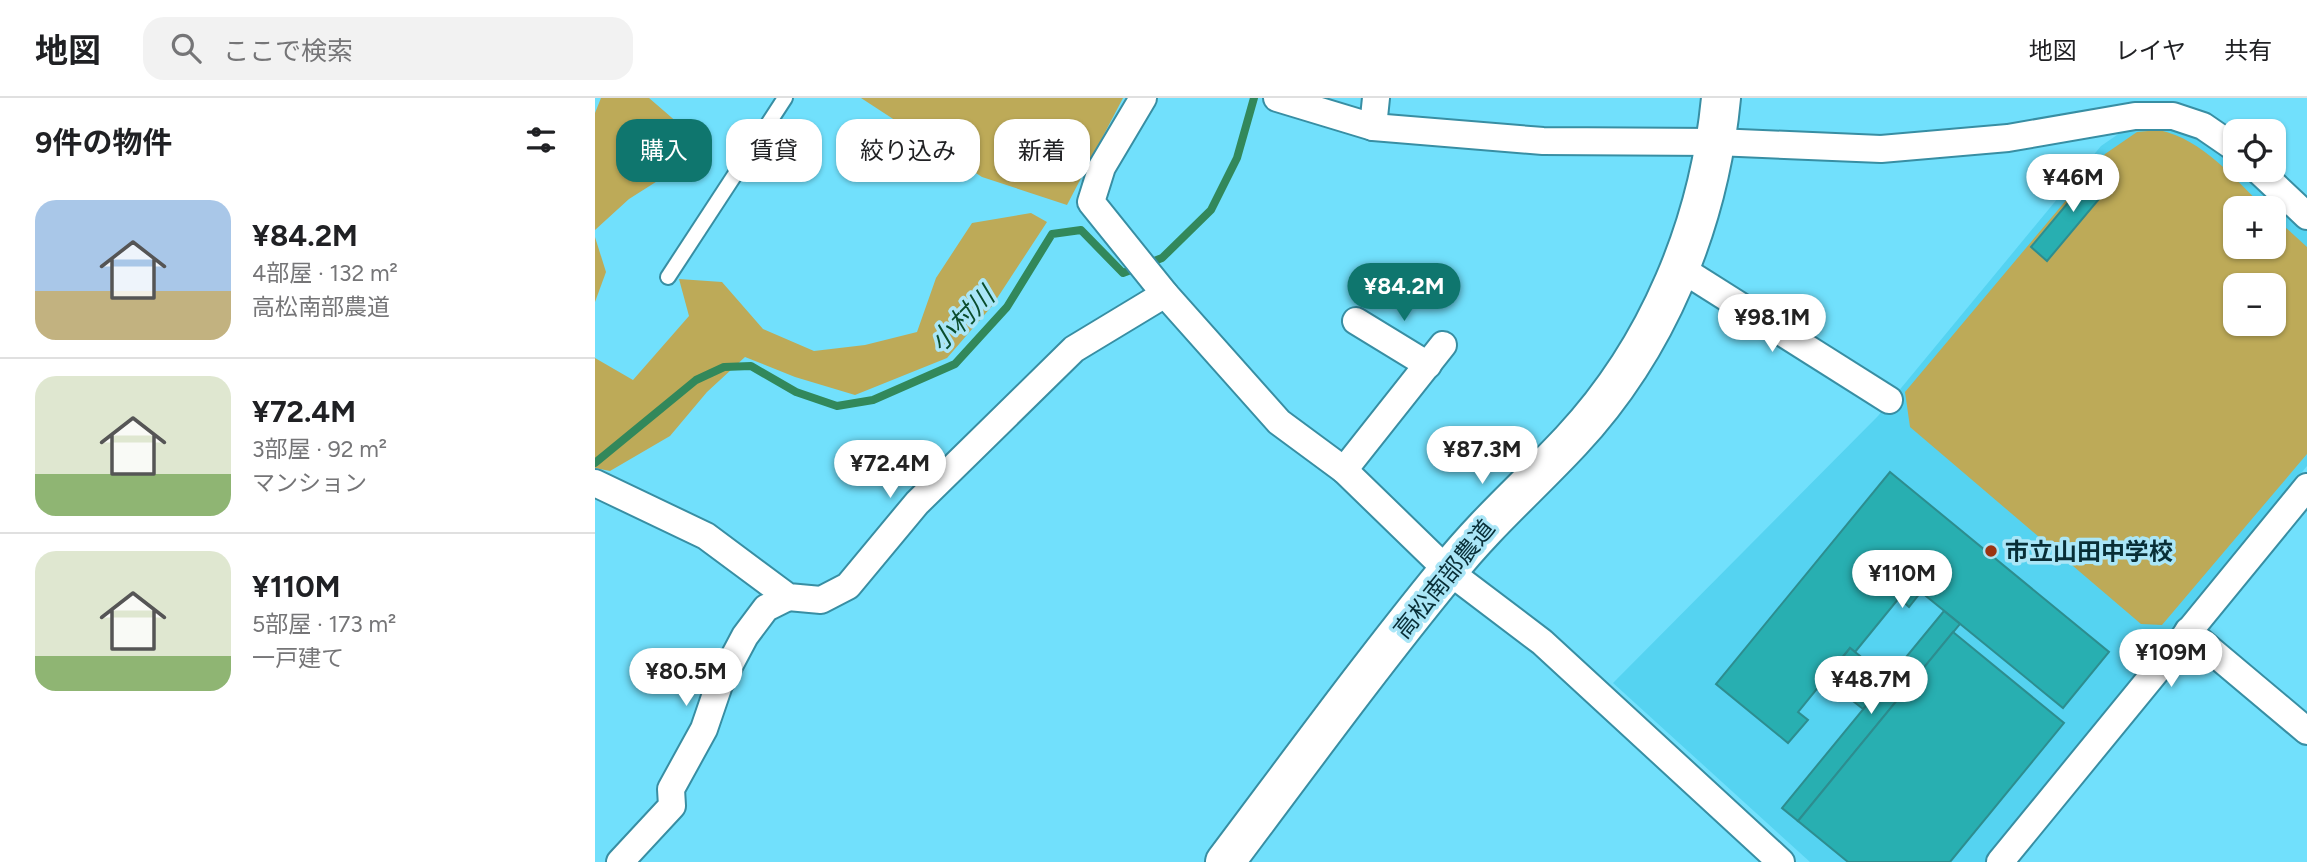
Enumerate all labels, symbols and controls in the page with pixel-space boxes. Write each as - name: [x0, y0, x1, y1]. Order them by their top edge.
- search box: [143, 17, 633, 80]
- icon: search: [167, 29, 205, 67]
- text: 地図: [35, 31, 101, 70]
- text: ここで検索: [223, 35, 353, 67]
- text: 地図: [2029, 36, 2077, 65]
- text: レイヤ: [2115, 36, 2186, 65]
- text: 共有: [2224, 36, 2272, 65]
- chip: 購入: [616, 119, 712, 182]
- chip: 賃貸: [726, 119, 822, 182]
- chip: 絞り込み: [836, 119, 980, 182]
- chip: 新着: [994, 119, 1090, 182]
- map controls: [2223, 119, 2286, 336]
- button: locate: [2223, 119, 2286, 182]
- icon: filters: [522, 121, 560, 159]
- text: 9件の物件: [35, 124, 172, 161]
- pin: ¥46M: [2032, 155, 2114, 214]
- text: ¥46M: [2042, 163, 2104, 191]
- button: +: [2223, 196, 2286, 259]
- text: ¥84.2M: [252, 217, 358, 254]
- icon: home: [91, 228, 175, 312]
- text: 4部屋 · 132 m²: [252, 259, 398, 287]
- pin: ¥84.2M: [1347, 264, 1461, 323]
- text: ¥84.2M: [1363, 272, 1445, 300]
- button: −: [2223, 273, 2286, 336]
- water label: 小村川: [923, 278, 1003, 358]
- text: 高松南部農道: [252, 293, 390, 321]
- pin: ¥98.1M: [1715, 294, 1829, 354]
- text: ¥98.1M: [1734, 303, 1810, 331]
- text: ¥72.4M: [252, 393, 356, 430]
- icon: home: [91, 404, 175, 488]
- pin: ¥87.3M: [1425, 426, 1539, 486]
- text: 3部屋 · 92 m²: [252, 435, 387, 463]
- text: ¥87.3M: [1443, 435, 1521, 463]
- pin: ¥72.4M: [833, 440, 947, 500]
- text: ¥72.4M: [850, 449, 930, 477]
- text: マンション: [252, 469, 367, 497]
- street label: 高松南部農道: [1387, 514, 1501, 644]
- place label: 市立山田中学校: [2005, 537, 2173, 566]
- marker: 市立山田中学校: [1983, 543, 1999, 559]
- pin: ¥110M: [1853, 550, 1951, 610]
- text: ¥110M: [1868, 559, 1936, 587]
- text: ¥110M: [252, 568, 340, 605]
- icon: home: [91, 579, 175, 663]
- text: 5部屋 · 173 m²: [252, 610, 396, 638]
- pin: ¥109M: [2122, 630, 2220, 689]
- text: ¥109M: [2135, 638, 2207, 666]
- text: 一戸建て: [252, 644, 344, 672]
- pin: ¥80.5M: [629, 648, 743, 708]
- pin: ¥48.7M: [1814, 656, 1928, 716]
- text: ¥80.5M: [645, 657, 727, 685]
- text: ¥48.7M: [1831, 665, 1911, 693]

